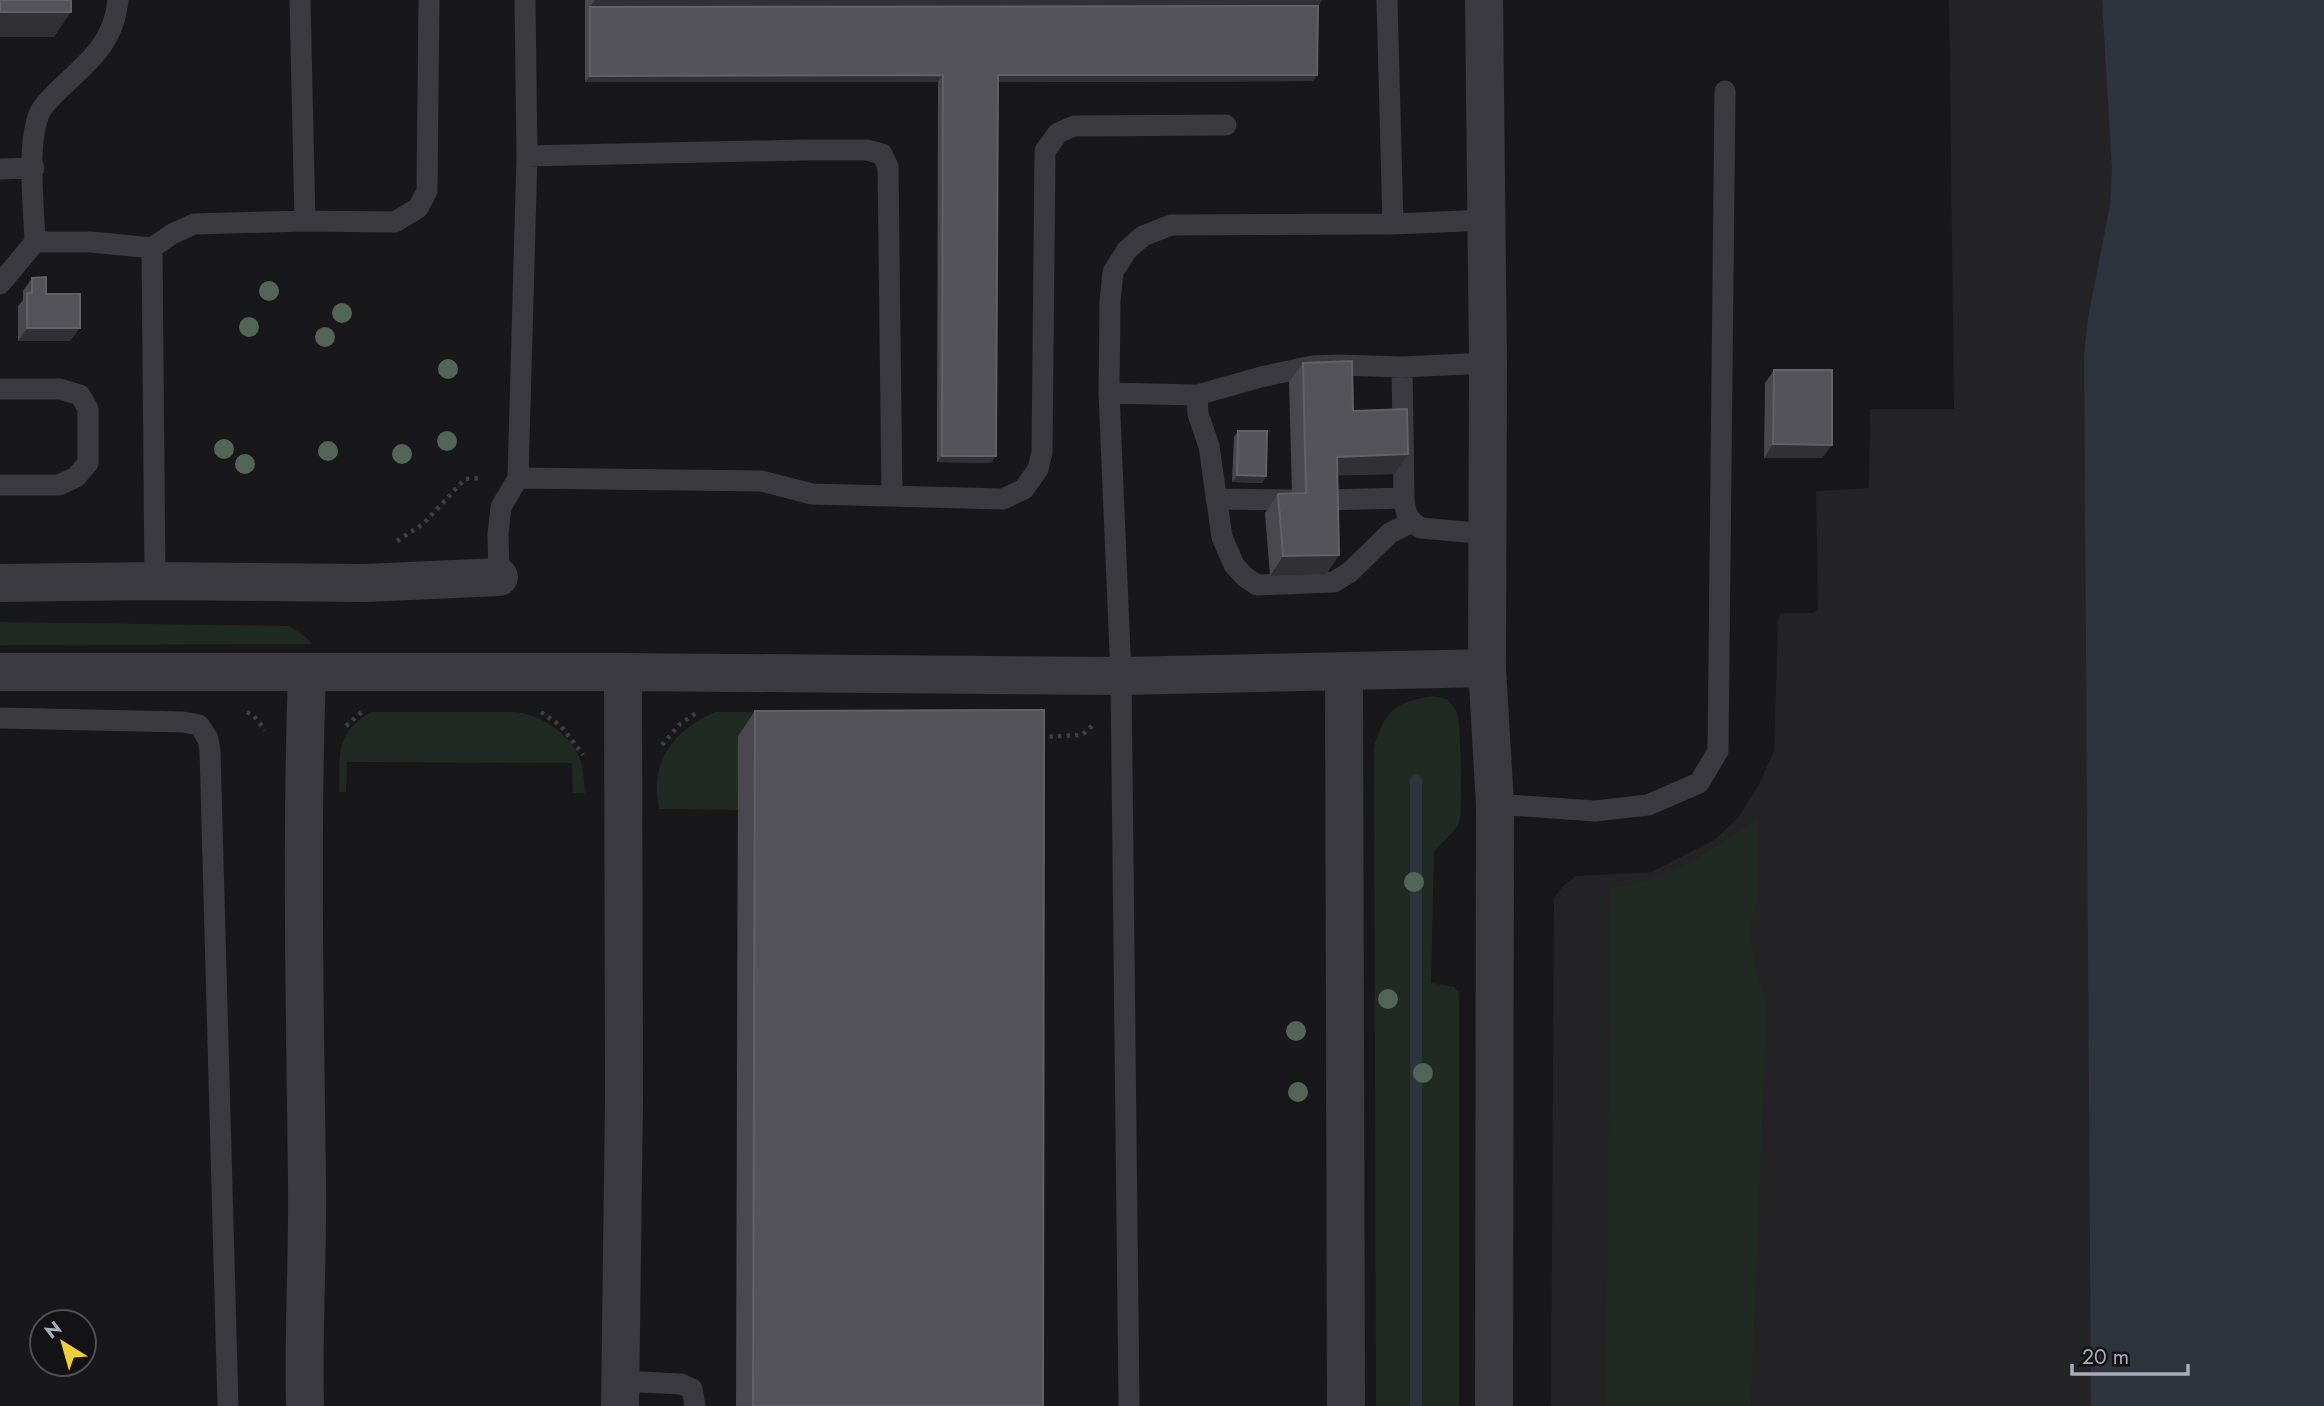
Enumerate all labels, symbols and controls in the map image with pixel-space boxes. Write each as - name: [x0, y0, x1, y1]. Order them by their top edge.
- north arrow: [28, 1308, 98, 1378]
- text: N: [39, 1314, 67, 1345]
- scale bar: [2072, 1332, 2188, 1376]
- text: 20 m: [2082, 1342, 2129, 1372]

